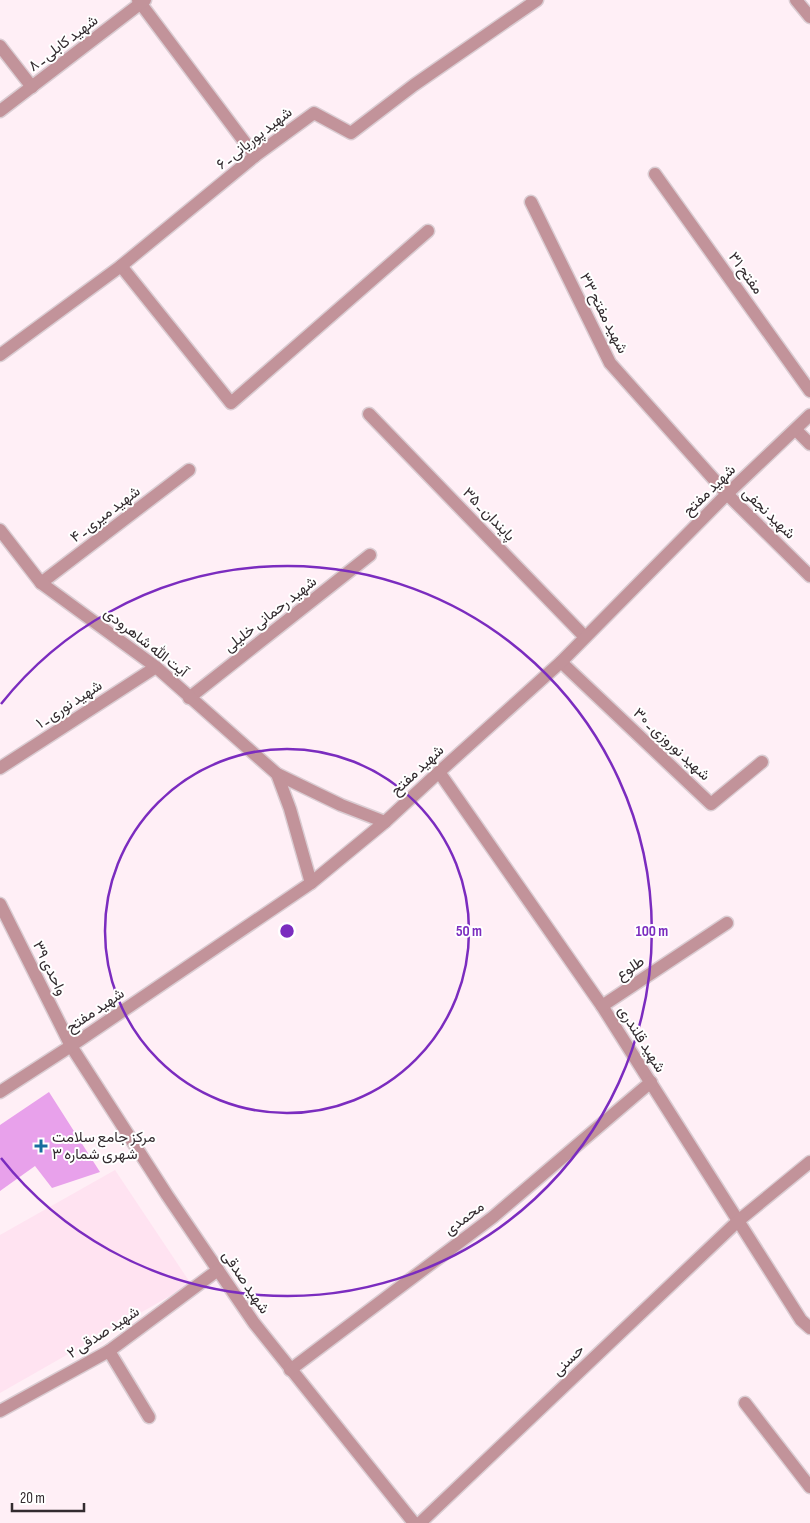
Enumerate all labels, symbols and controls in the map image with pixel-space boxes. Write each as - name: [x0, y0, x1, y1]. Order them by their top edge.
- street label: شهید کابلی ـ ۸: [25, 11, 102, 76]
- street label: شهید پوریانی ـ ۶: [213, 103, 296, 174]
- street label: مفتح ۳۱: [723, 248, 767, 299]
- street label: شهید مفتح ۳۳: [574, 270, 632, 358]
- street label: شهید مفتح: [679, 460, 741, 521]
- street label: شهید میری ـ ۴: [66, 482, 144, 547]
- street label: پایندان ـ ۳۵: [458, 483, 519, 545]
- street label: شهید نجفی: [738, 483, 799, 544]
- street label: شهید رحمانی خلیلی: [220, 572, 321, 657]
- street label: آیت الله شاهرودی: [100, 604, 193, 682]
- street label: شهید نوری ـ ۱: [33, 676, 106, 733]
- street label: شهید نوروزی ـ ۳۰: [629, 704, 714, 785]
- street label: شهید مفتح: [387, 741, 449, 801]
- centre of rings: [278, 922, 296, 940]
- text: 50 m: [456, 922, 482, 941]
- text: 100 m: [636, 922, 668, 941]
- street label: واحدی ۳۹: [28, 938, 71, 999]
- street label: طلوع: [612, 952, 649, 986]
- street label: شهید مفتح: [62, 984, 129, 1038]
- street label: شهید قلندری: [614, 1002, 670, 1076]
- place label: مرکز جامع سلامت شهری شماره ۳: [52, 1128, 155, 1164]
- marker: مرکز جامع سلامت شهری شماره ۳: [34, 1139, 48, 1153]
- street label: محمدی: [440, 1197, 488, 1240]
- street label: شهید صدقی: [218, 1247, 274, 1318]
- street label: شهید صدقی ۲: [64, 1302, 143, 1363]
- street label: حسنی: [548, 1341, 588, 1380]
- scale bar: [12, 1480, 85, 1512]
- text: 20 m: [20, 1489, 45, 1508]

